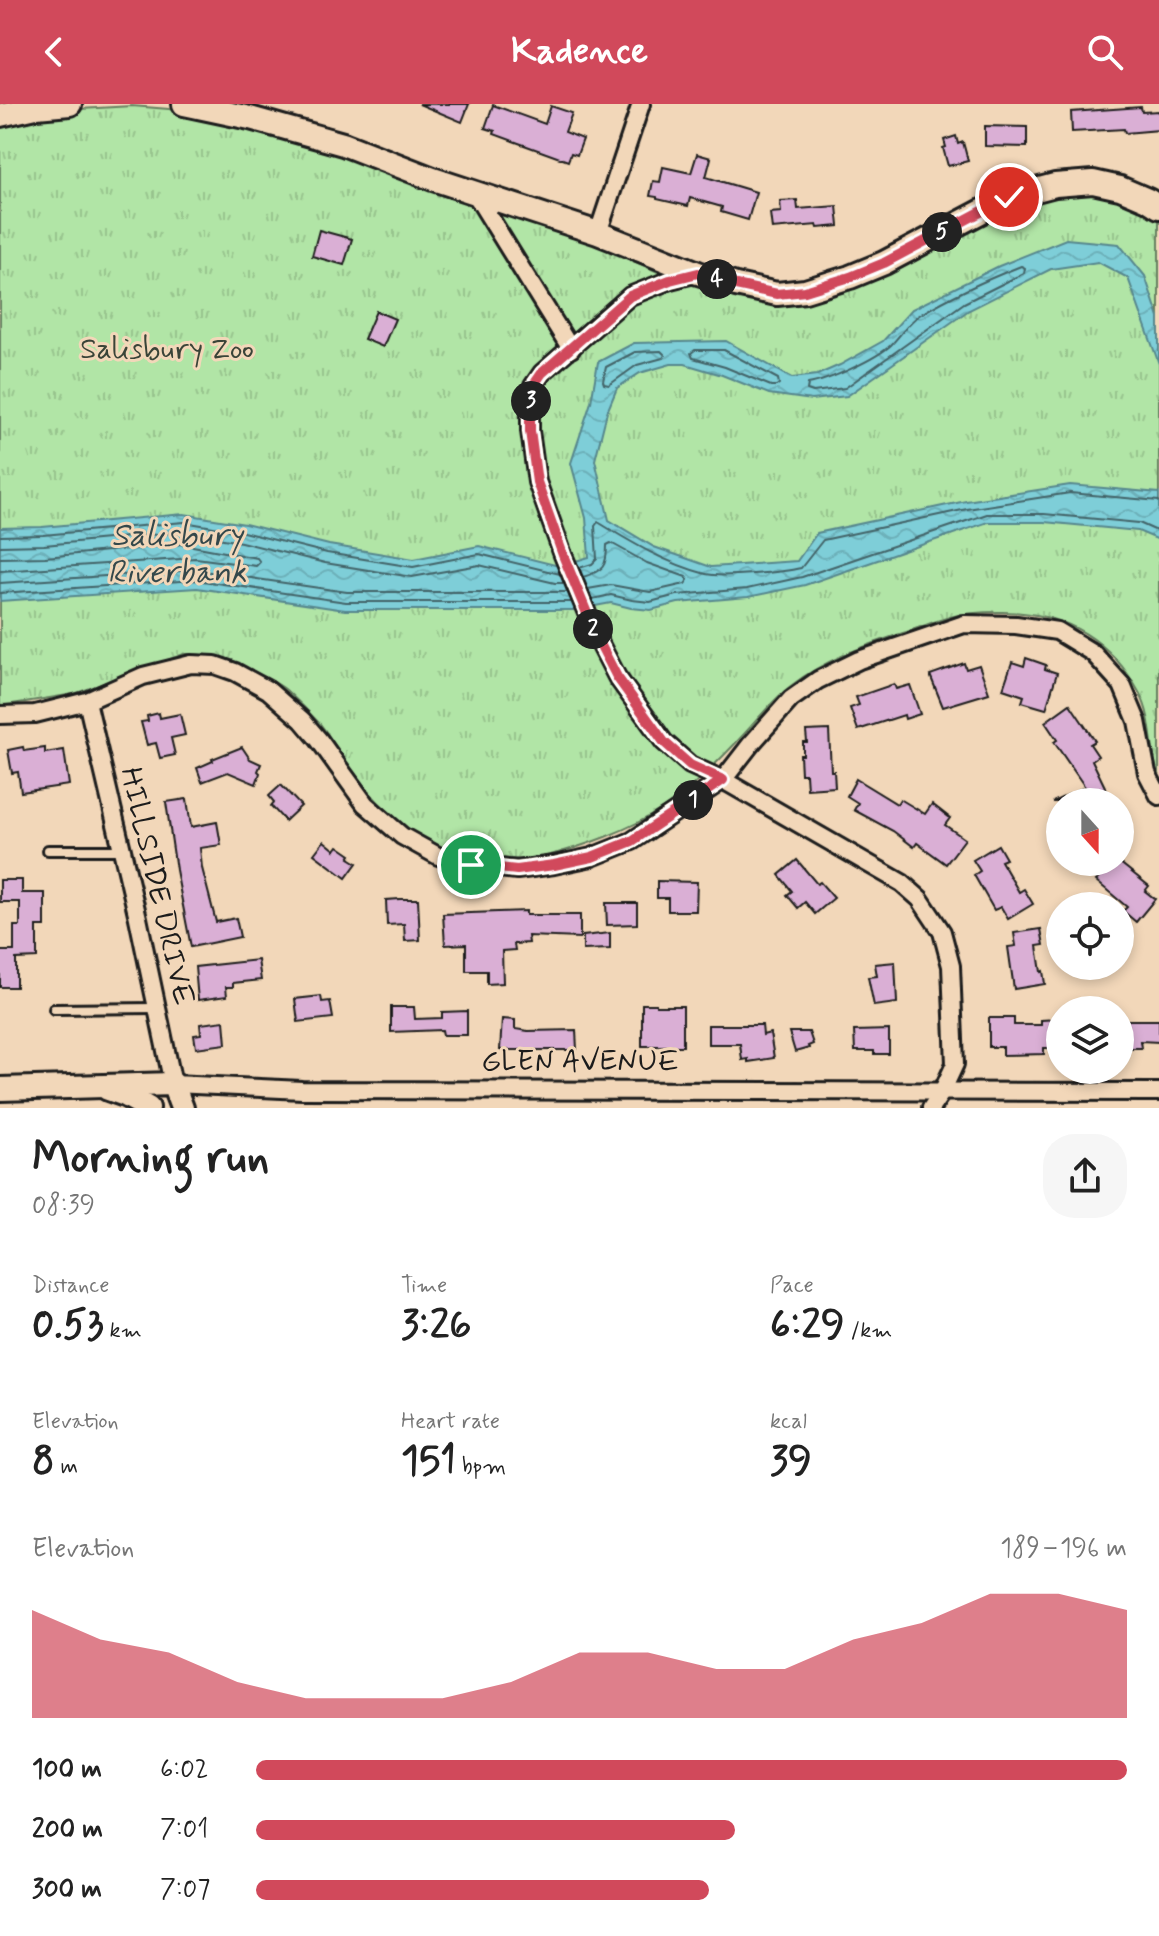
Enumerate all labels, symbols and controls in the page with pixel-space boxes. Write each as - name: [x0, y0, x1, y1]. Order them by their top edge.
- text: Kadence: [511, 29, 648, 76]
- icon: back: [32, 30, 76, 74]
- icon: search: [1083, 30, 1127, 74]
- pin: [975, 163, 1043, 231]
- icon: check: [987, 175, 1031, 219]
- pin: 5: [922, 212, 962, 252]
- text: 5: [935, 218, 949, 246]
- pin: 4: [697, 259, 737, 299]
- text: 4: [711, 265, 723, 293]
- park label: Salisbury Zoo: [80, 330, 254, 369]
- pin: 3: [511, 381, 551, 421]
- text: 3: [526, 387, 536, 415]
- water label: Salisbury Riverbank: [107, 515, 247, 594]
- pin: 2: [573, 609, 613, 649]
- text: 2: [588, 615, 598, 643]
- street label: HILLSIDE DRIVE: [110, 763, 203, 1009]
- pin: 1: [673, 780, 713, 820]
- text: 1: [688, 786, 698, 814]
- north arrow: [1046, 788, 1134, 876]
- map controls: [1046, 788, 1134, 1084]
- pin: [437, 831, 505, 899]
- icon: arrive: [449, 843, 493, 887]
- button: locate: [1046, 892, 1134, 980]
- button: layers: [1046, 996, 1134, 1084]
- street label: GLEN AVENUE: [481, 1042, 679, 1081]
- text: Morning run: [32, 1130, 269, 1188]
- button: share: [1043, 1134, 1127, 1218]
- text: 08:39: [32, 1189, 95, 1223]
- text: Distance: [32, 1272, 109, 1300]
- text: Time: [401, 1272, 447, 1300]
- text: Pace: [770, 1272, 814, 1300]
- text: 0.53: [32, 1300, 104, 1352]
- text: 3:26: [401, 1300, 471, 1352]
- text: 6:29: [770, 1300, 845, 1352]
- text: km: [104, 1317, 142, 1345]
- text: /km: [845, 1317, 892, 1345]
- text: Elevation: [32, 1408, 119, 1436]
- text: Heart rate: [401, 1408, 500, 1436]
- text: kcal: [770, 1408, 807, 1436]
- text: 8: [32, 1436, 55, 1488]
- text: 151: [401, 1436, 456, 1488]
- text: 39: [770, 1436, 812, 1488]
- text: m: [55, 1453, 78, 1481]
- text: bpm: [456, 1453, 506, 1481]
- text: Elevation: [32, 1532, 134, 1566]
- text: 189–196 m: [1000, 1532, 1127, 1566]
- text: 100 m: [32, 1753, 102, 1787]
- text: 6:02: [160, 1753, 209, 1787]
- text: 200 m: [32, 1813, 103, 1847]
- text: 7:01: [160, 1813, 208, 1847]
- text: 300 m: [32, 1873, 102, 1907]
- text: 7:07: [160, 1873, 210, 1907]

